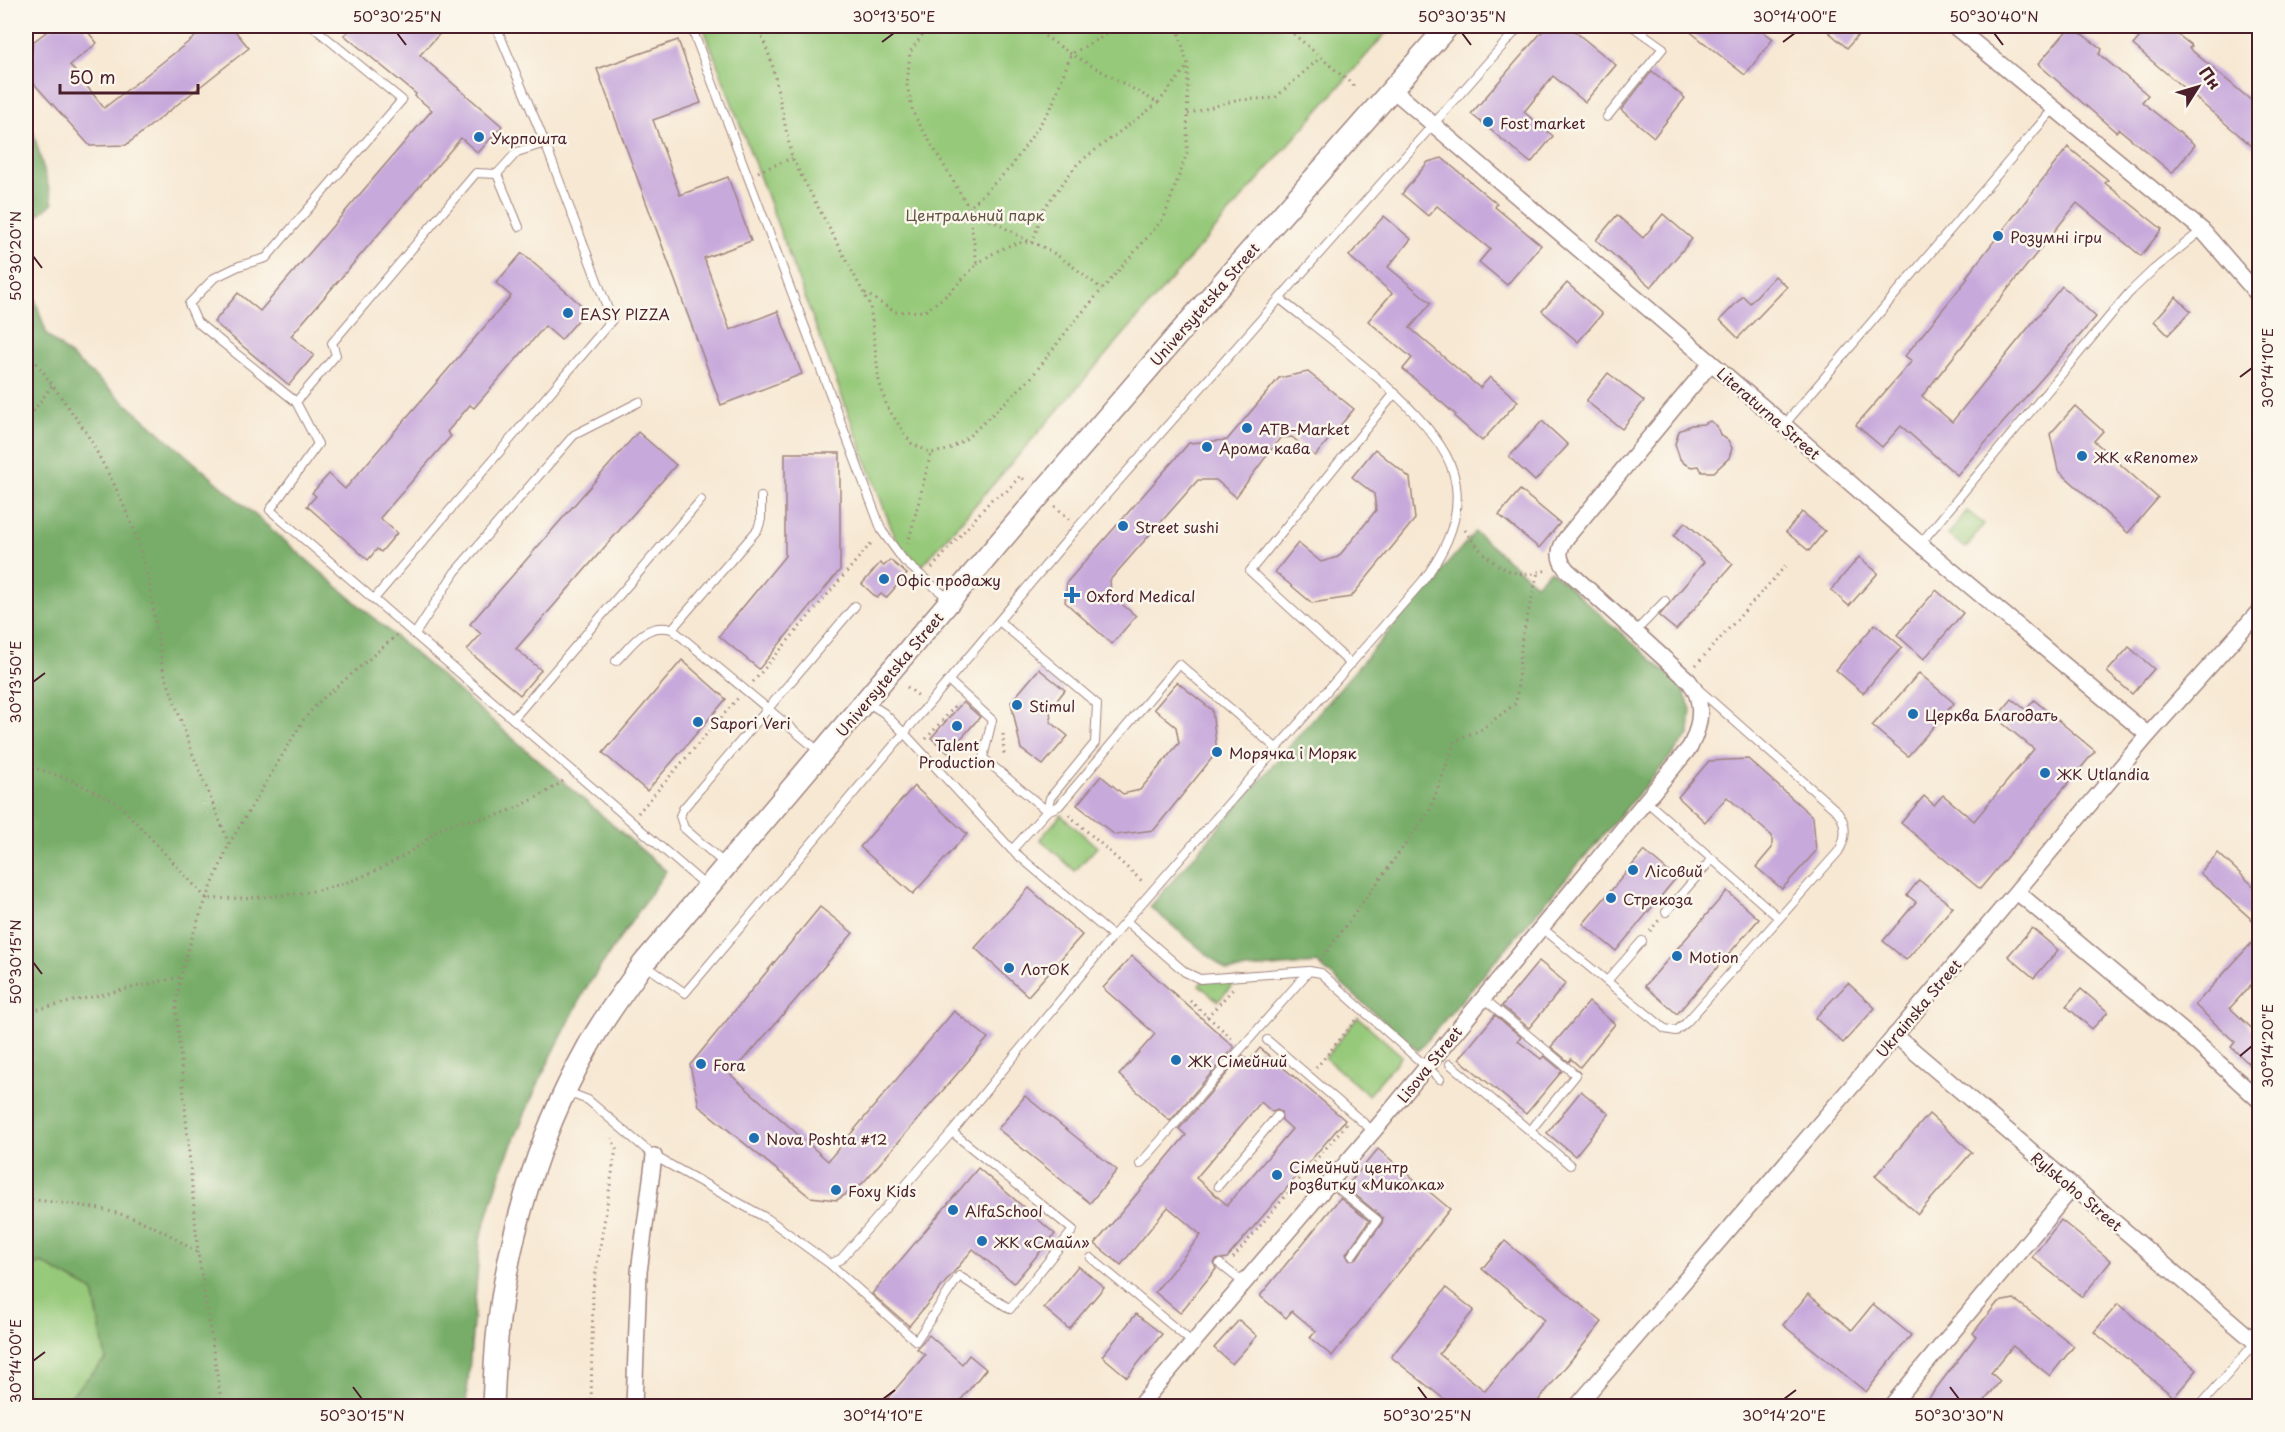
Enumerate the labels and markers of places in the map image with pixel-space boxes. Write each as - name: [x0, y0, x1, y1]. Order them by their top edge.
- place label: Fost market: [1500, 111, 1585, 134]
- marker: Fost market: [1481, 115, 1495, 129]
- place label: Укрпошта: [491, 126, 568, 149]
- marker: Укрпошта: [472, 130, 486, 144]
- place label: Розумні ігри: [2010, 225, 2102, 248]
- marker: Розумні ігри: [1991, 229, 2005, 243]
- place label: EASY PIZZA: [580, 302, 670, 325]
- marker: EASY PIZZA: [561, 306, 575, 320]
- place label: ATB-Market: [1259, 417, 1350, 440]
- marker: ATB-Market: [1240, 421, 1254, 435]
- place label: Арома кава: [1219, 436, 1311, 459]
- marker: Арома кава: [1200, 440, 1214, 454]
- place label: ЖК «Renome»: [2093, 445, 2199, 468]
- marker: ЖК «Renome»: [2075, 449, 2089, 463]
- place label: Street sushi: [1135, 515, 1219, 538]
- marker: Street sushi: [1116, 519, 1130, 533]
- place label: Офіс продажу: [896, 568, 1001, 591]
- marker: Офіс продажу: [877, 572, 891, 586]
- place label: Oxford Medical: [1086, 584, 1195, 607]
- marker: Oxford Medical: [1063, 586, 1081, 604]
- place label: Stimul: [1029, 694, 1075, 717]
- marker: Stimul: [1010, 698, 1024, 712]
- place label: Церква Благодать: [1925, 703, 2058, 726]
- marker: Церква Благодать: [1906, 707, 1920, 721]
- place label: Sapori Veri: [710, 711, 791, 734]
- marker: Sapori Veri: [691, 715, 705, 729]
- marker: Talent Production: [950, 719, 964, 733]
- place label: Talent Production: [919, 733, 995, 773]
- place label: Морячка і Моряк: [1229, 741, 1357, 764]
- marker: Морячка і Моряк: [1210, 745, 1224, 759]
- place label: ЖК Utlandia: [2056, 762, 2150, 785]
- marker: ЖК Utlandia: [2038, 766, 2052, 780]
- place label: Лісовий: [1645, 859, 1703, 882]
- marker: Лісовий: [1626, 863, 1640, 877]
- place label: Стрекоза: [1623, 887, 1693, 910]
- marker: Стрекоза: [1604, 891, 1618, 905]
- place label: Motion: [1689, 945, 1739, 968]
- marker: Motion: [1670, 949, 1684, 963]
- place label: ЛотОК: [1021, 957, 1070, 980]
- marker: ЛотОК: [1002, 961, 1016, 975]
- place label: ЖК Сімейний: [1188, 1049, 1287, 1072]
- place label: Fora: [713, 1053, 746, 1076]
- marker: ЖК Сімейний: [1169, 1053, 1183, 1067]
- marker: Fora: [694, 1057, 708, 1071]
- place label: Nova Poshta #12: [766, 1127, 887, 1150]
- marker: Nova Poshta #12: [747, 1131, 761, 1145]
- place label: Сімейний центр розвитку «Миколка»: [1289, 1155, 1445, 1195]
- marker: Сімейний центр розвитку «Миколка»: [1270, 1168, 1284, 1182]
- place label: Foxy Kids: [848, 1179, 916, 1202]
- marker: Foxy Kids: [829, 1183, 843, 1197]
- place label: AlfaSchool: [965, 1199, 1043, 1222]
- marker: AlfaSchool: [946, 1203, 960, 1217]
- place label: ЖК «Смайл»: [993, 1230, 1090, 1253]
- marker: ЖК «Смайл»: [975, 1234, 989, 1248]

